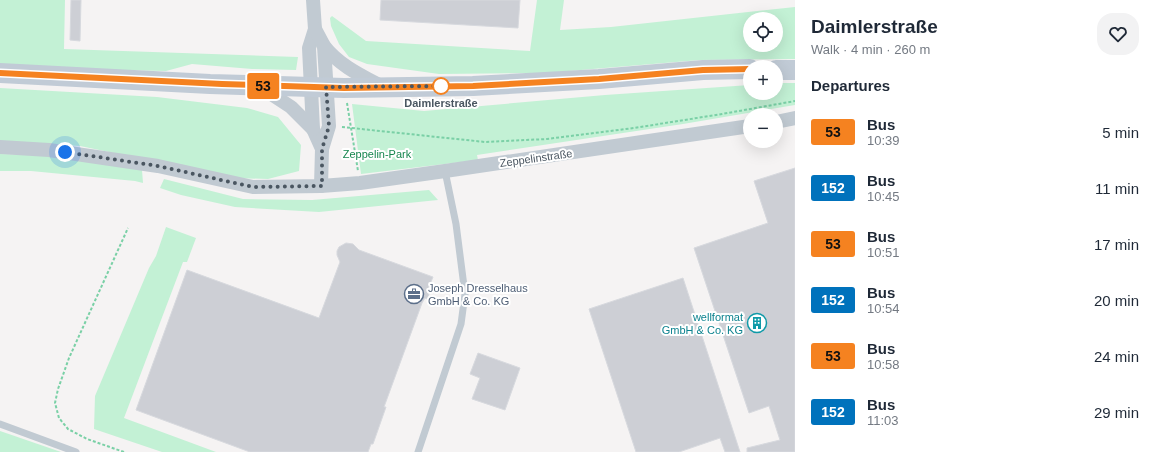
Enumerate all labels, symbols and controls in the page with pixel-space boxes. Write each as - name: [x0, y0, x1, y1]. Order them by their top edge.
- map controls: [743, 12, 783, 148]
- button: locate: [743, 12, 783, 52]
- button: heart: [1097, 13, 1139, 55]
- text: Daimlerstraße: [811, 16, 938, 37]
- text: Walk · 4 min · 260 m: [811, 42, 930, 57]
- button: +: [743, 60, 783, 100]
- line badge: 53: [245, 73, 281, 99]
- marker: Daimlerstraße: [432, 77, 450, 95]
- text: Departures: [811, 77, 890, 94]
- text: 53: [255, 78, 271, 94]
- place label: Daimlerstraße: [404, 97, 478, 109]
- button: −: [743, 108, 783, 148]
- text: Bus: [867, 116, 895, 133]
- text: 53: [825, 124, 841, 140]
- text: 5 min: [1102, 124, 1139, 141]
- text: 10:39: [867, 133, 900, 148]
- your location: [55, 142, 75, 162]
- street label: Zeppelinstraße: [499, 147, 573, 169]
- park label: Zeppelin-Park: [343, 148, 412, 160]
- text: Bus: [867, 172, 895, 189]
- text: 152: [821, 180, 845, 196]
- text: 11 min: [1095, 180, 1139, 197]
- text: 10:45: [867, 189, 900, 204]
- text: Bus: [867, 228, 895, 245]
- text: 53: [825, 236, 841, 252]
- text: 17 min: [1094, 236, 1139, 253]
- text: 10:51: [867, 245, 900, 260]
- place label: Joseph Dresselhaus GmbH & Co. KG: [428, 282, 528, 307]
- office icon: Joseph Dresselhaus GmbH & Co. KG: [403, 283, 425, 305]
- text: Bus: [867, 284, 895, 301]
- text: 152: [821, 292, 845, 308]
- text: 20 min: [1094, 292, 1139, 309]
- text: 10:54: [867, 301, 900, 316]
- place label: wellformat GmbH & Co. KG: [662, 311, 743, 336]
- building icon: wellformat GmbH & Co. KG: [746, 312, 768, 334]
- text: Bus: [867, 340, 895, 357]
- text: 53: [825, 348, 841, 364]
- text: 24 min: [1094, 348, 1139, 365]
- text: 10:58: [867, 357, 900, 372]
- text: Bus: [867, 396, 895, 413]
- text: 152: [821, 404, 845, 420]
- text: 29 min: [1094, 404, 1139, 421]
- text: 11:03: [867, 413, 899, 428]

